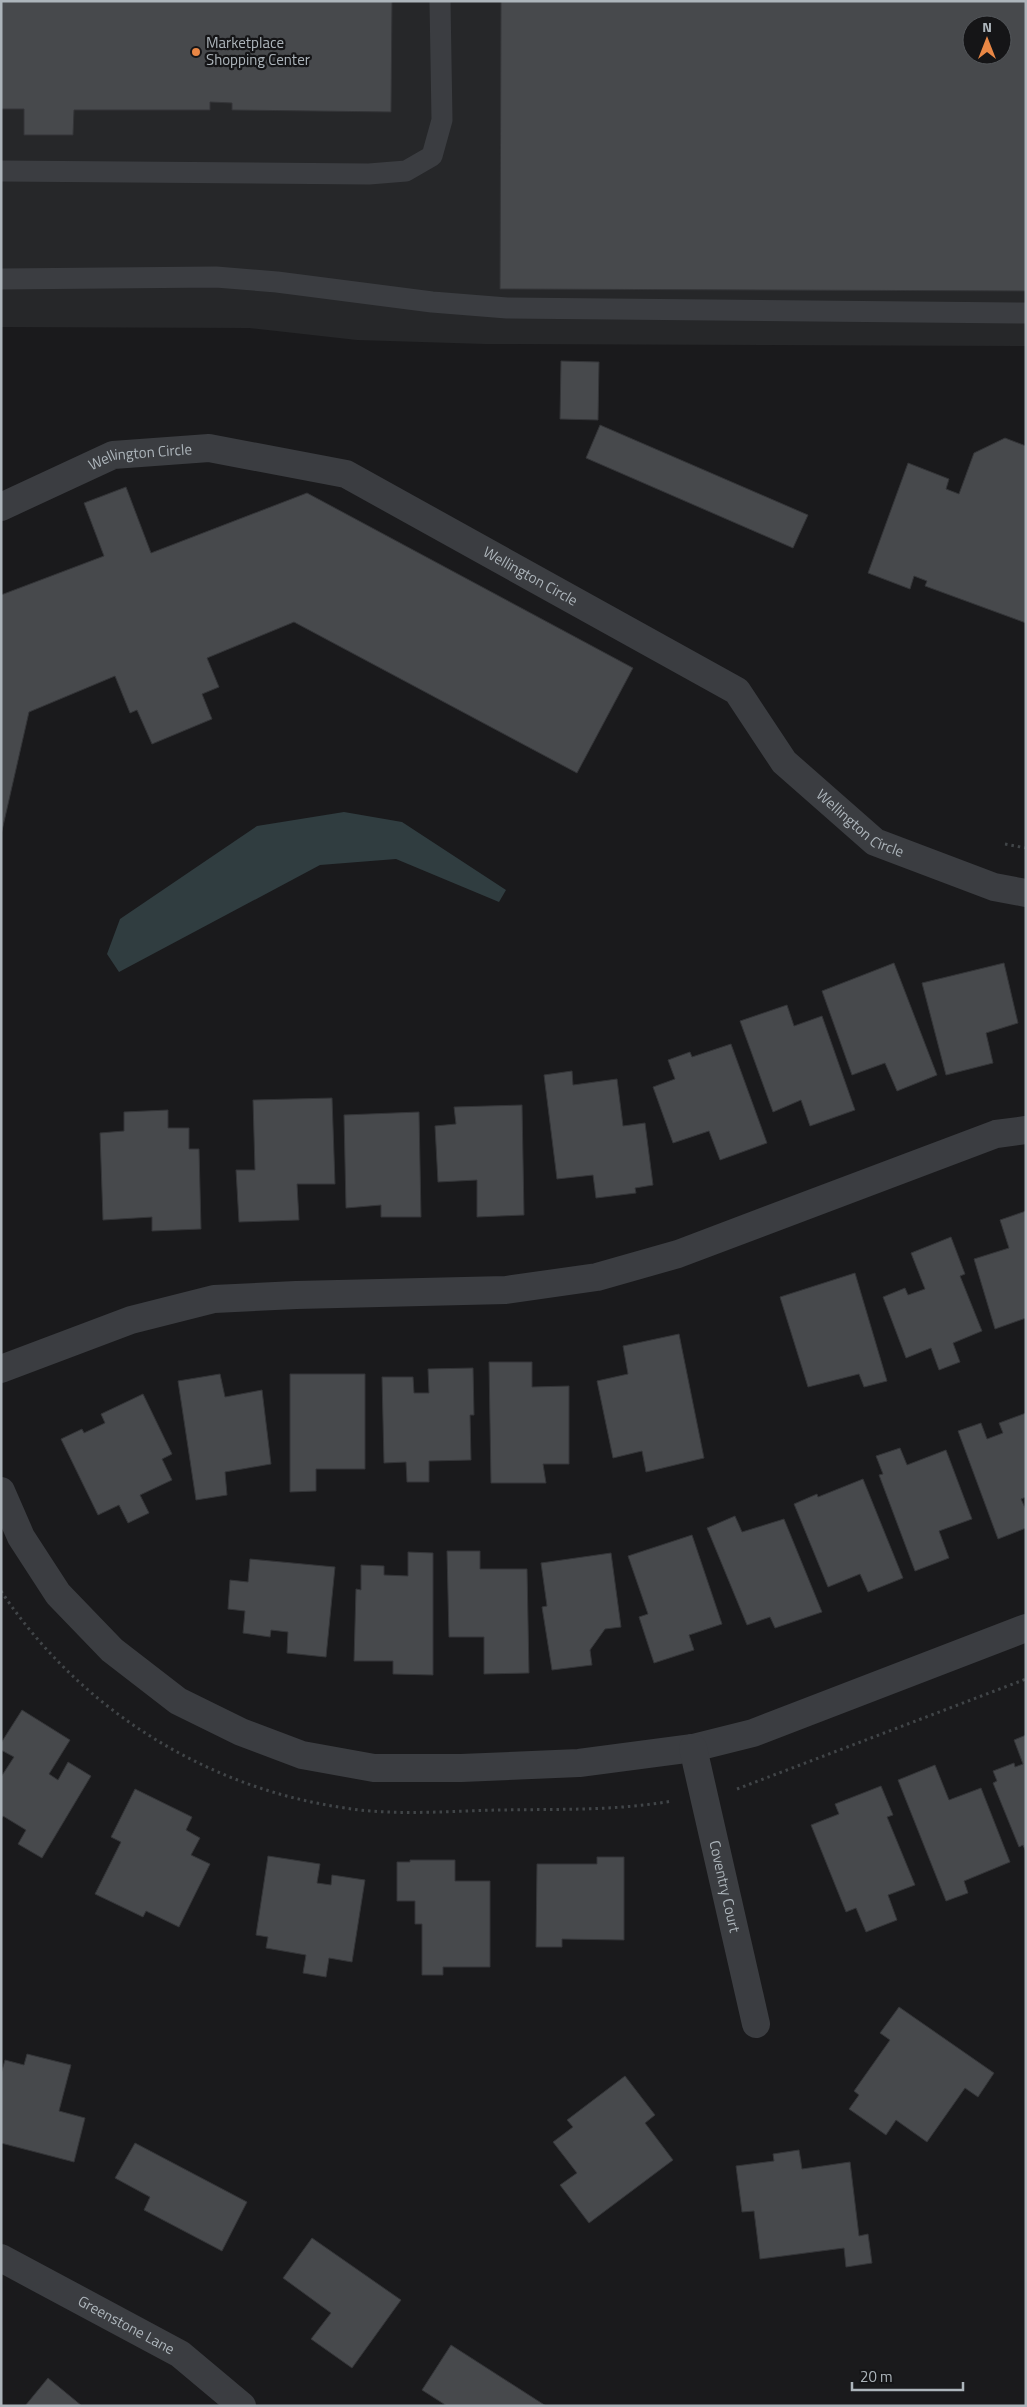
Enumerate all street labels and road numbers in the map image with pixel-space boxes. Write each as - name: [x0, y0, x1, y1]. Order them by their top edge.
- street label: Wellington Circle: [84, 437, 193, 476]
- street label: Wellington Circle: [479, 540, 582, 611]
- street label: Wellington Circle: [811, 783, 907, 863]
- street label: Coventry Court: [703, 1838, 747, 1935]
- street label: Greenstone Lane: [74, 2289, 179, 2360]

